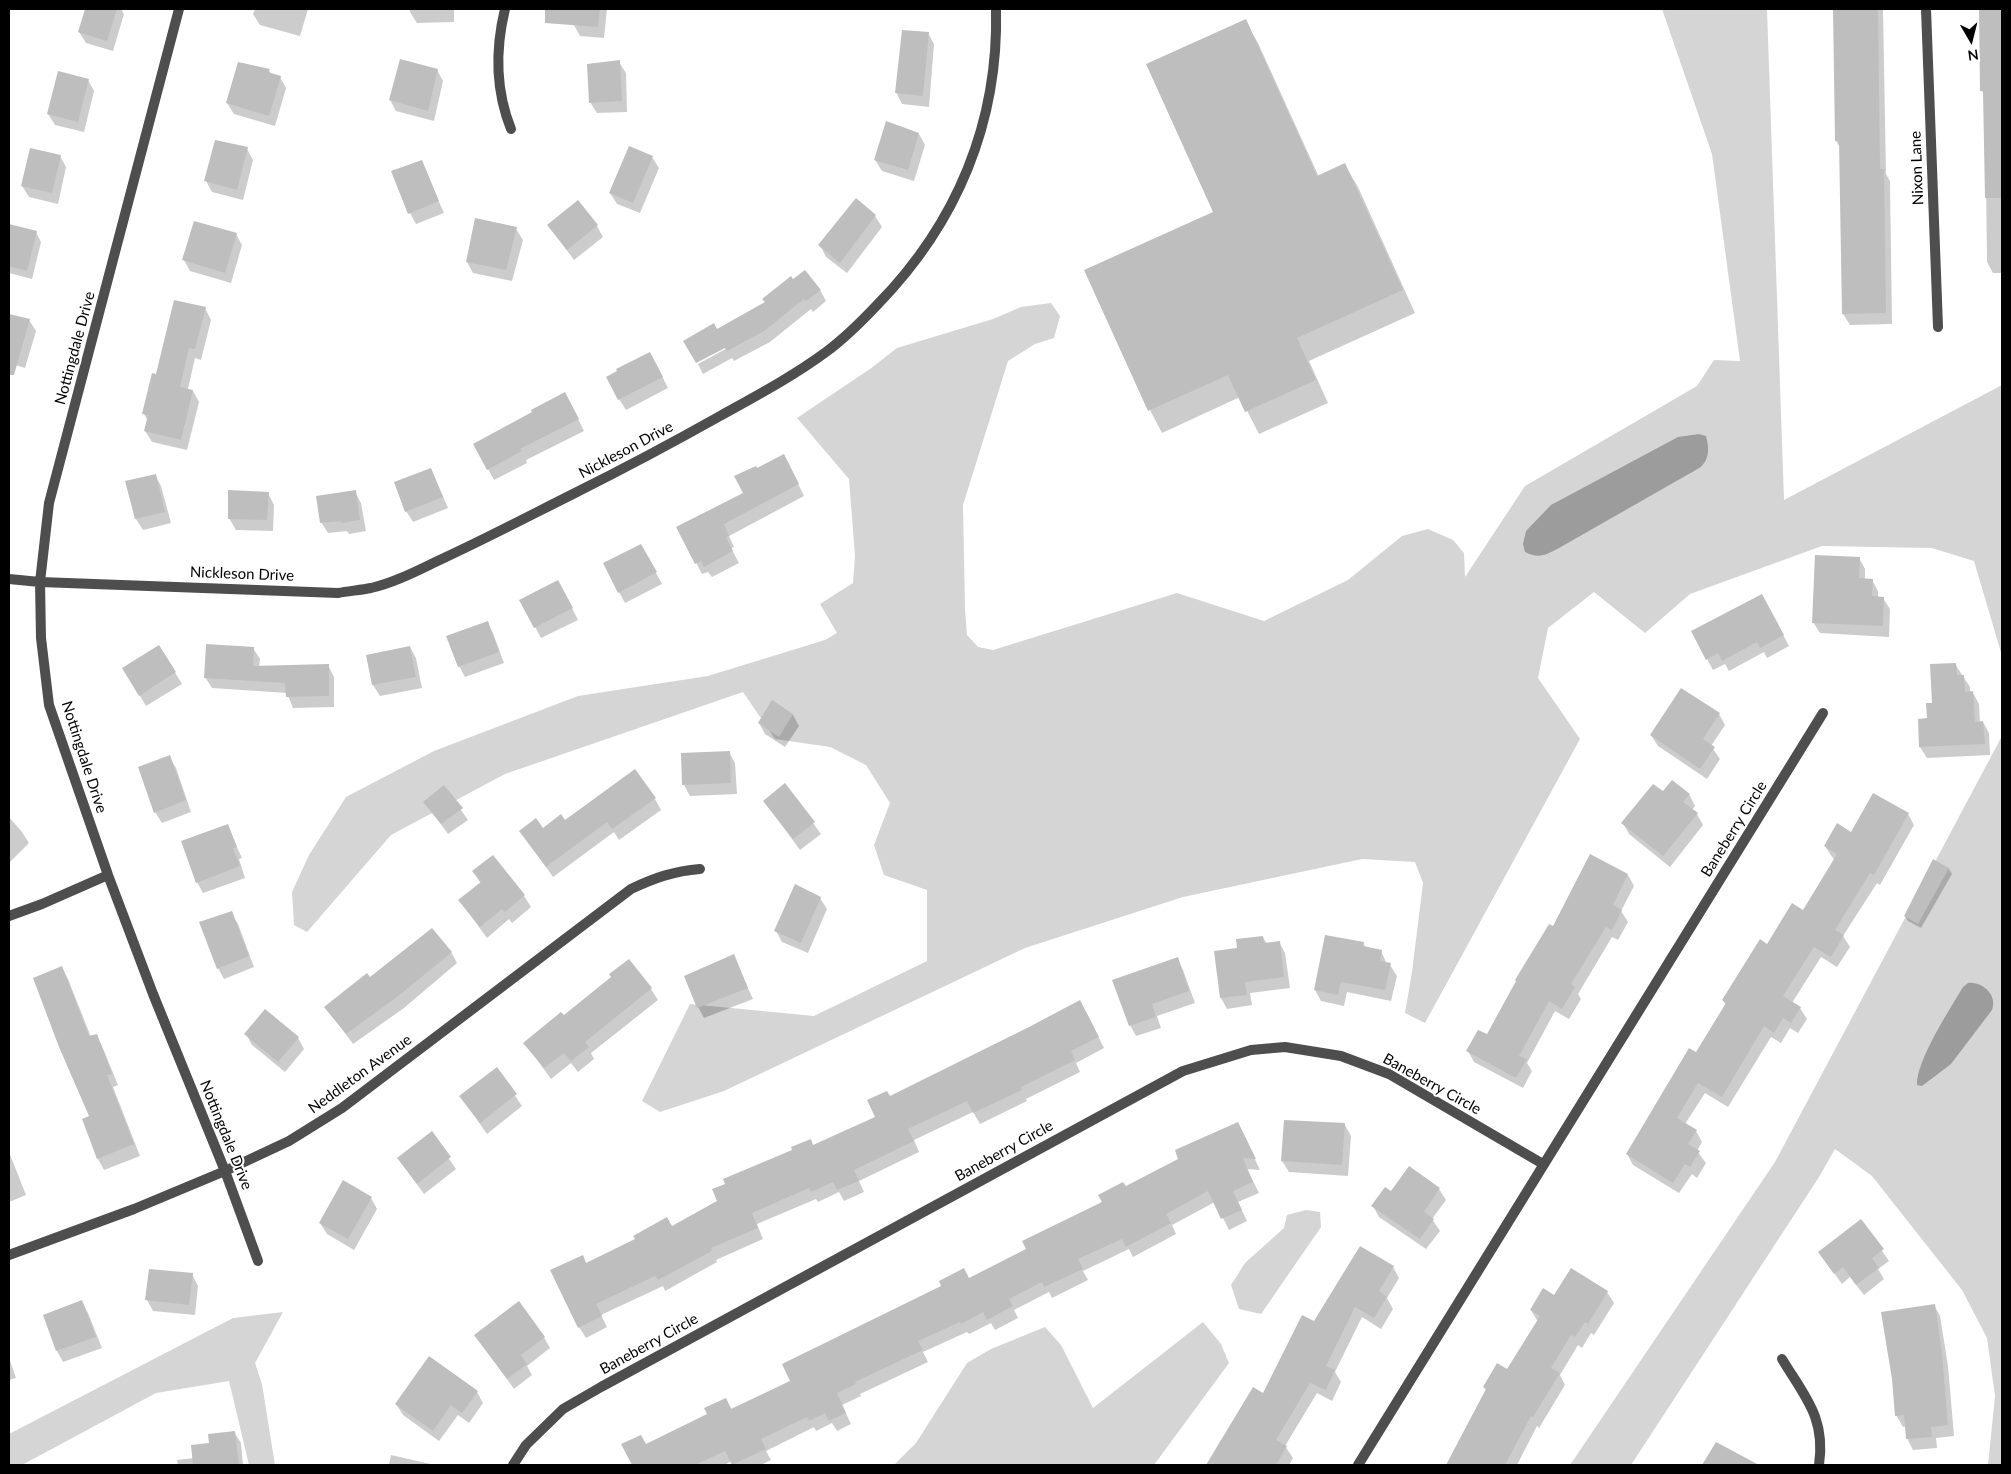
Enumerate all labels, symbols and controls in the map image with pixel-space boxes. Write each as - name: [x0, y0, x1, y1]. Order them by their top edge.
- north arrow: [1946, 15, 1996, 65]
- text: N: [1967, 46, 1980, 65]
- street label: Nixon Lane: [1907, 131, 1927, 205]
- street label: Nottingdale Drive: [51, 289, 99, 407]
- street label: Nickleson Drive: [576, 418, 676, 482]
- street label: Nickleson Drive: [190, 563, 294, 585]
- street label: Nottingdale Drive: [57, 699, 111, 815]
- street label: Baneberry Circle: [1697, 778, 1771, 880]
- street label: Neddleton Avenue: [305, 1031, 415, 1117]
- street label: Baneberry Circle: [1380, 1050, 1484, 1118]
- street label: Nottingdale Drive: [196, 1078, 256, 1192]
- street label: Baneberry Circle: [952, 1117, 1056, 1185]
- street label: Baneberry Circle: [597, 1310, 701, 1378]

